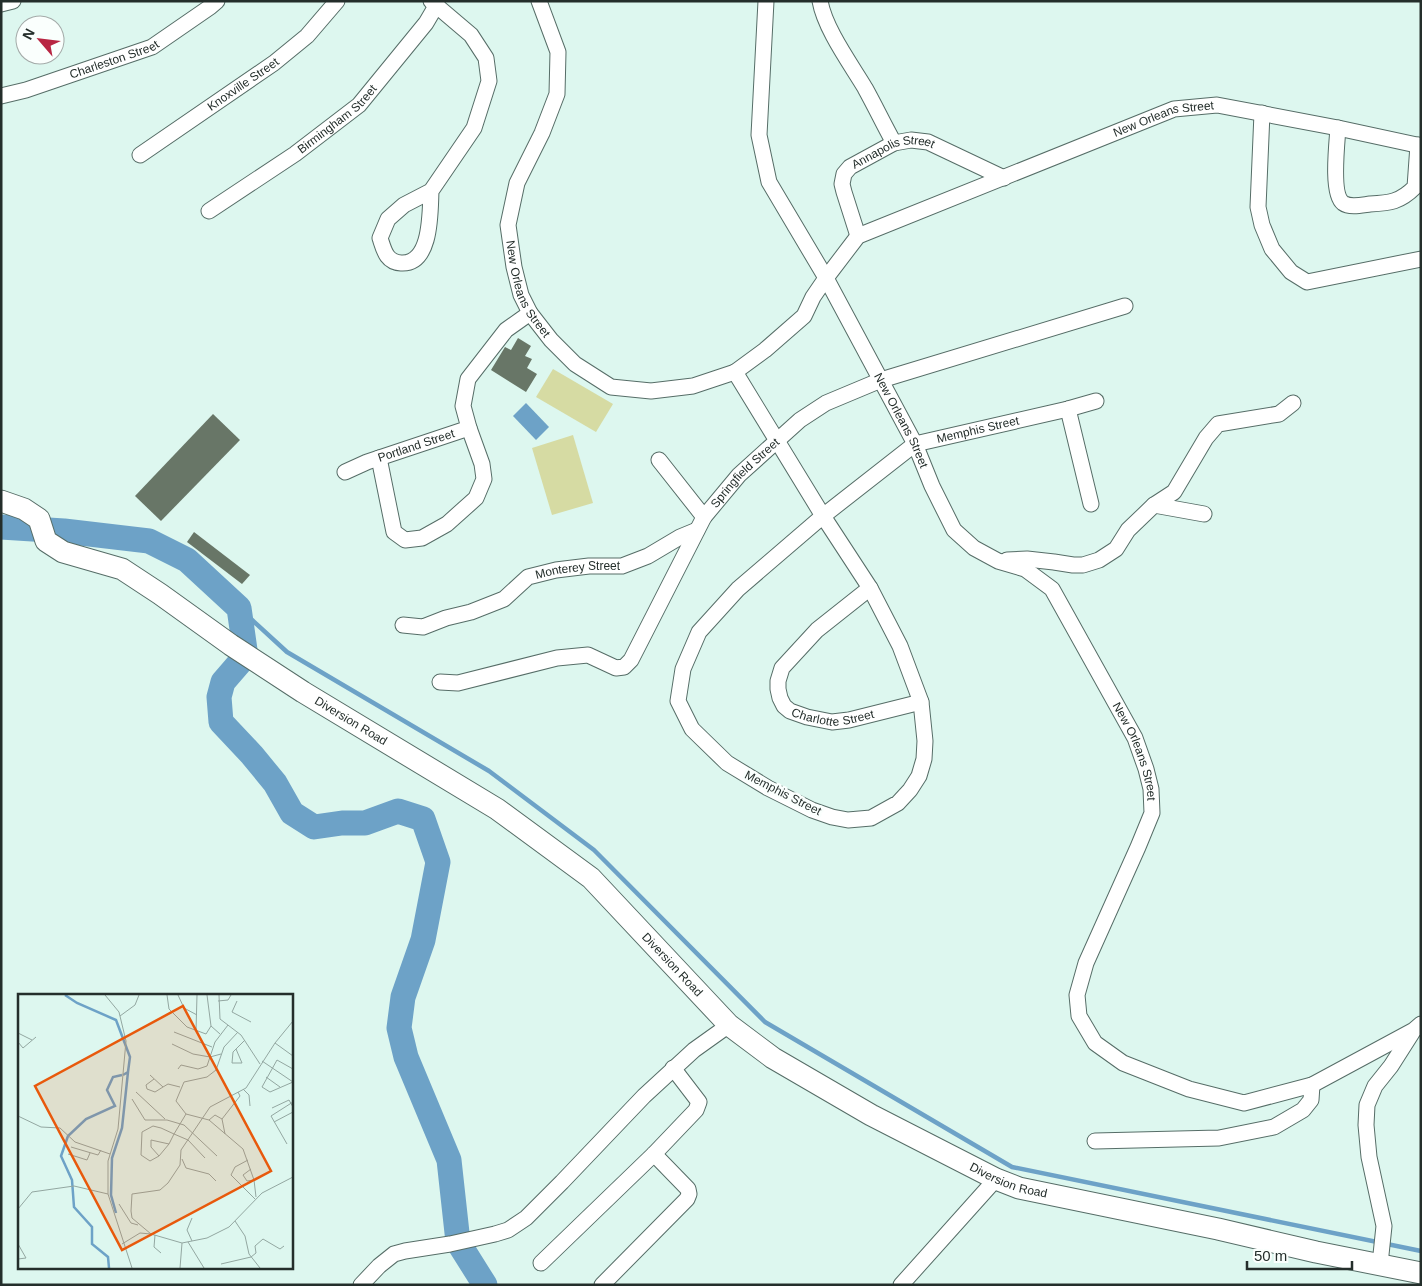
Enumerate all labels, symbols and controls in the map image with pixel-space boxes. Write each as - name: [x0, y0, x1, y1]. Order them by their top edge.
- north arrow: [15, 15, 65, 65]
- text: N: [19, 26, 38, 42]
- street label: Charleston Street: [68, 37, 162, 82]
- street label: Knoxville Street: [205, 54, 282, 114]
- street label: Birmingham Street: [295, 81, 380, 156]
- street label: New Orleans Street: [1111, 98, 1215, 140]
- street label: Annapolis Street: [849, 133, 938, 172]
- street label: New Orleans Street: [503, 239, 554, 341]
- street label: New Orleans Street: [871, 370, 931, 471]
- street label: Memphis Street: [935, 413, 1021, 446]
- street label: Portland Street: [376, 426, 457, 465]
- street label: Springfield Street: [708, 435, 783, 511]
- street label: Monterey Street: [534, 559, 621, 582]
- street label: Diversion Road: [312, 694, 390, 748]
- street label: New Orleans Street: [1110, 700, 1159, 802]
- street label: Charlotte Street: [790, 705, 876, 729]
- street label: Memphis Street: [742, 768, 824, 819]
- street label: Diversion Road: [639, 930, 706, 999]
- inset map: [18, 994, 292, 1268]
- street label: Diversion Road: [967, 1160, 1049, 1201]
- scale bar: [1247, 1238, 1352, 1270]
- text: 50 m: [1254, 1247, 1287, 1264]

